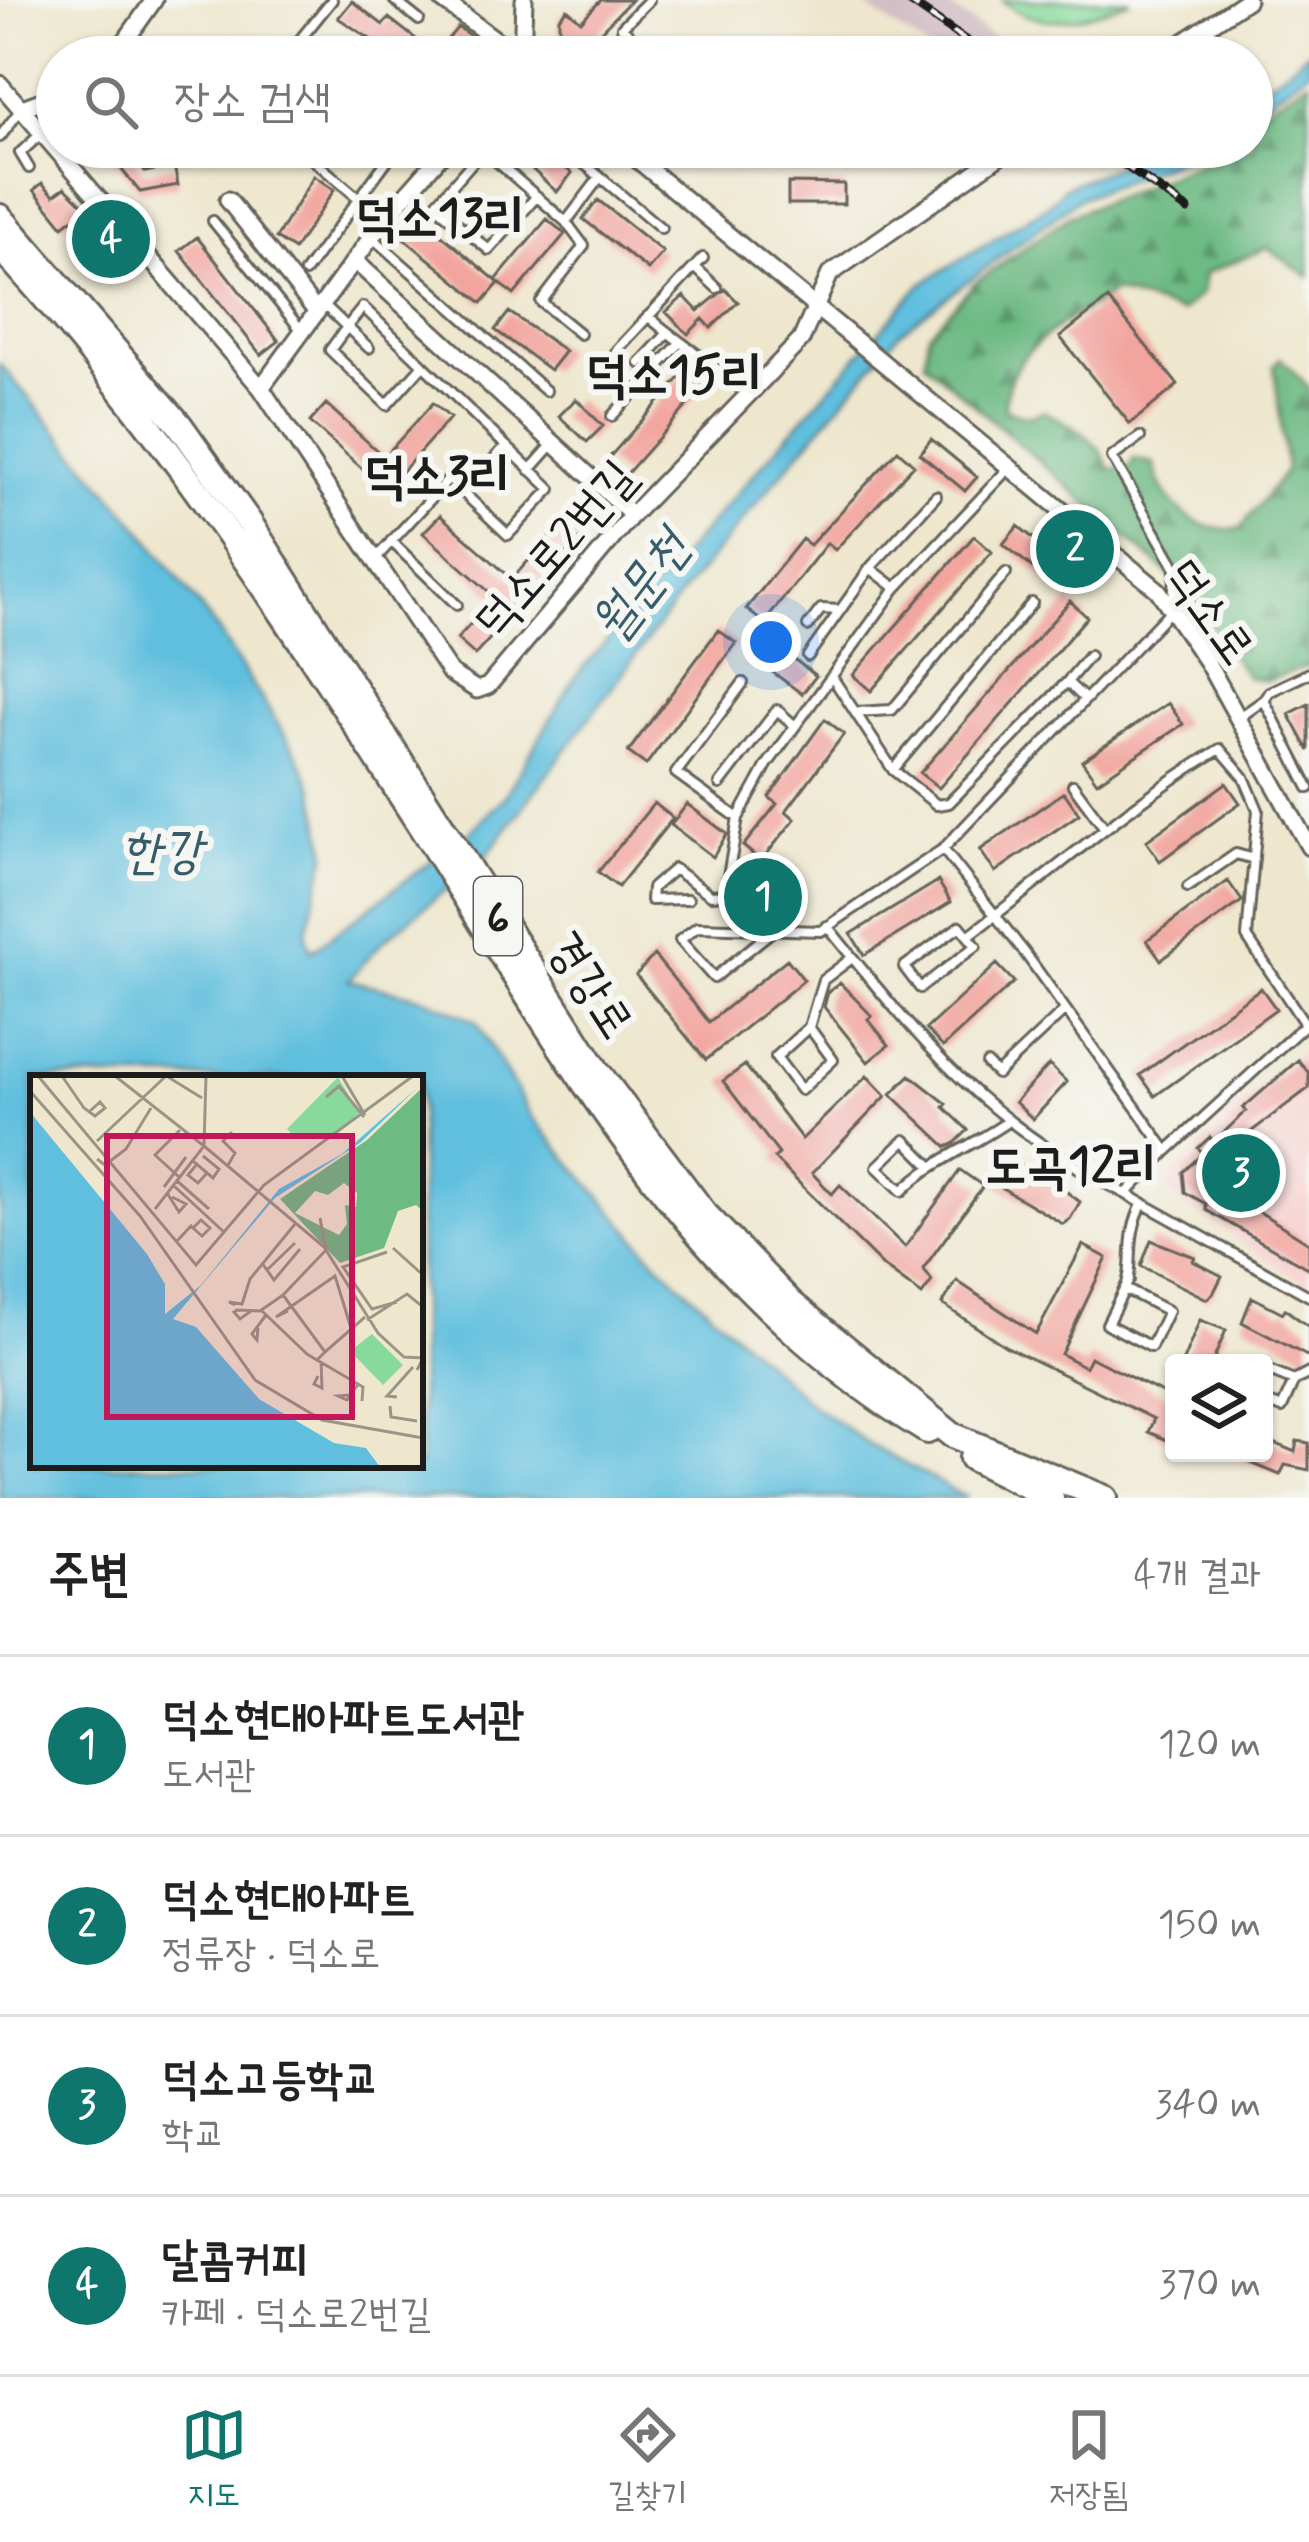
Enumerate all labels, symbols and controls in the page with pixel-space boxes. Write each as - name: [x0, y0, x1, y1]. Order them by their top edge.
- search box: [36, 36, 1273, 168]
- icon: search: [78, 69, 144, 135]
- text: 장소 검색: [174, 73, 331, 132]
- district label: 덕소13리: [356, 187, 524, 253]
- pin: 4: [72, 194, 150, 284]
- district label: 덕소15리: [586, 344, 762, 410]
- district label: 덕소3리: [364, 445, 510, 511]
- street label: 덕소로2번길: [462, 448, 651, 653]
- pin: 2: [1036, 504, 1114, 594]
- water label: 월문천: [579, 514, 709, 656]
- street label: 덕소로: [1149, 548, 1268, 678]
- your location: [741, 612, 801, 672]
- water label: 한강: [121, 820, 209, 886]
- pin: 1: [724, 852, 802, 942]
- road number: 6: [474, 877, 522, 955]
- street label: 경강로: [531, 920, 647, 1052]
- inset map: [30, 1075, 423, 1468]
- pin: 3: [1202, 1128, 1280, 1218]
- district label: 도곡12리: [986, 1135, 1156, 1201]
- map controls: [1165, 1354, 1273, 1462]
- button: layers: [1165, 1354, 1273, 1462]
- text: 주변: [48, 1543, 130, 1609]
- text: 4개 결과: [1134, 1551, 1261, 1602]
- text: 덕소현대아파트도서관: [162, 1691, 524, 1750]
- text: 1: [78, 1720, 96, 1771]
- text: 120 m: [1158, 1720, 1261, 1771]
- text: 도서관: [162, 1750, 256, 1801]
- text: 덕소현대아파트: [162, 1871, 415, 1930]
- text: 2: [77, 1900, 97, 1951]
- text: 150 m: [1158, 1900, 1261, 1951]
- text: 정류장 · 덕소로: [162, 1930, 380, 1981]
- text: 덕소고등학교: [162, 2051, 379, 2110]
- text: 3: [78, 2080, 96, 2131]
- text: 340 m: [1155, 2080, 1261, 2131]
- text: 학교: [162, 2110, 225, 2161]
- text: 달콤커피: [162, 2231, 307, 2290]
- text: 4: [76, 2260, 98, 2311]
- text: 370 m: [1159, 2260, 1261, 2311]
- text: 카페 · 덕소로2번길: [162, 2290, 431, 2341]
- tab: 지도: [181, 2402, 247, 2518]
- tab: 길찾기: [608, 2402, 688, 2518]
- tab: 저장됨: [1049, 2402, 1128, 2518]

